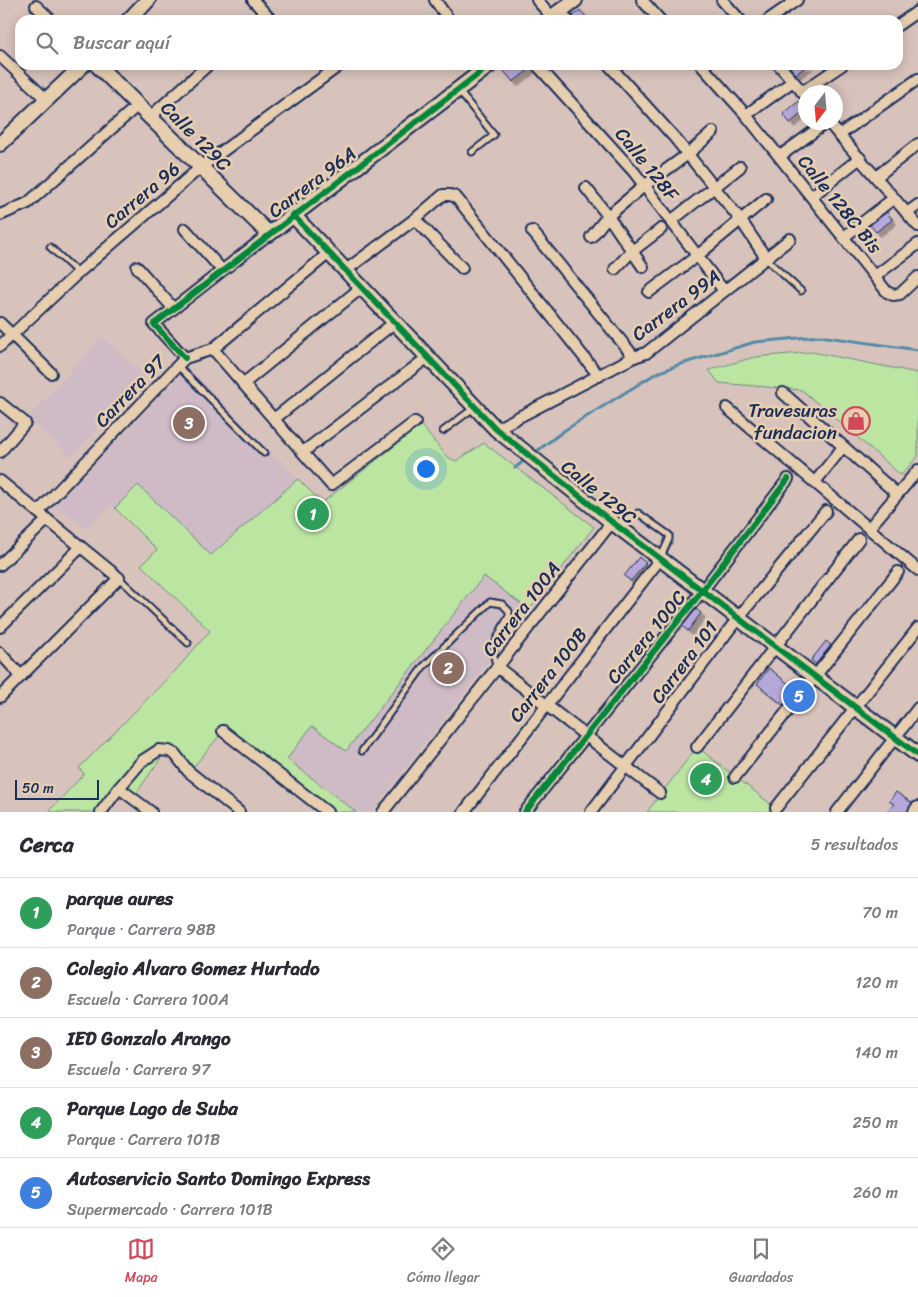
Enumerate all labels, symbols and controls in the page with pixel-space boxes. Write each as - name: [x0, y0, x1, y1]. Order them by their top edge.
- search box: [15, 15, 903, 70]
- text: Buscar aquí: [73, 26, 170, 59]
- icon: search: [33, 29, 61, 57]
- north arrow: [798, 85, 843, 130]
- street label: Calle 129C: [153, 93, 239, 179]
- street label: Calle 128F: [607, 119, 688, 209]
- street label: Carrera 96A: [261, 138, 363, 226]
- street label: Calle 128C Bis: [789, 147, 891, 261]
- street label: Carrera 96: [96, 153, 188, 237]
- street label: Carrera 99A: [624, 260, 728, 350]
- street label: Carrera 97: [86, 346, 174, 435]
- place label: Travesuras fundacion: [748, 394, 837, 449]
- pin: 3: [173, 404, 205, 442]
- shop icon: Travesuras fundacion: [841, 406, 871, 436]
- street label: Calle 129C: [554, 451, 644, 533]
- your location: [413, 456, 439, 482]
- pin: 1: [297, 495, 329, 533]
- street label: Carrera 100A: [473, 554, 569, 664]
- street label: Carrera 100C: [598, 583, 694, 691]
- street label: Carrera 101: [642, 613, 726, 711]
- street label: Carrera 100B: [500, 620, 596, 730]
- pin: 2: [432, 649, 464, 687]
- pin: 5: [783, 677, 815, 715]
- pin: 4: [690, 760, 722, 798]
- text: 50 m: [22, 776, 54, 801]
- scale bar: [15, 777, 99, 800]
- text: Cerca: [20, 826, 74, 864]
- text: 5 resultados: [811, 830, 898, 859]
- text: parque aures: [67, 882, 173, 915]
- text: 1: [33, 898, 39, 927]
- text: 70 m: [862, 898, 898, 927]
- text: Parque · Carrera 98B: [67, 915, 216, 944]
- text: Colegio Alvaro Gomez Hurtado: [67, 952, 320, 985]
- text: 2: [31, 968, 41, 997]
- text: 120 m: [855, 968, 898, 997]
- text: Escuela · Carrera 100A: [67, 985, 229, 1014]
- text: IED Gonzalo Arango: [67, 1022, 231, 1055]
- text: 3: [32, 1038, 40, 1067]
- text: 140 m: [855, 1038, 898, 1067]
- text: Escuela · Carrera 97: [67, 1055, 210, 1084]
- text: Parque Lago de Suba: [67, 1092, 238, 1125]
- text: 4: [31, 1108, 41, 1137]
- text: 250 m: [852, 1108, 898, 1137]
- text: Parque · Carrera 101B: [67, 1125, 220, 1154]
- text: Autoservicio Santo Domingo Express: [67, 1162, 370, 1195]
- text: 5: [31, 1178, 41, 1207]
- text: 260 m: [853, 1178, 898, 1207]
- text: Supermercado · Carrera 101B: [67, 1195, 273, 1224]
- tab: Mapa: [125, 1235, 158, 1290]
- tab: Cómo llegar: [407, 1235, 479, 1290]
- tab: Guardados: [729, 1235, 793, 1290]

